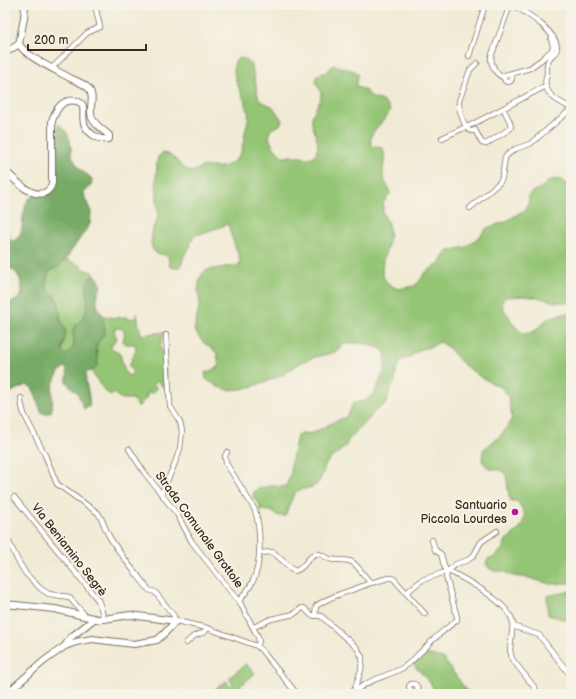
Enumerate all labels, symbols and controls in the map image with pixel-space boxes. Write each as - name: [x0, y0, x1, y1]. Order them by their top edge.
- scale bar: [28, 26, 146, 52]
- text: 200 m: [34, 33, 68, 48]
- street label: Strada Comunale Grottole: [152, 469, 246, 591]
- place label: Santuario Piccola Lourdes: [420, 498, 507, 527]
- street label: Via Beniamino Segrè: [28, 501, 110, 599]
- marker: Santuario Piccola Lourdes: [510, 507, 520, 517]

